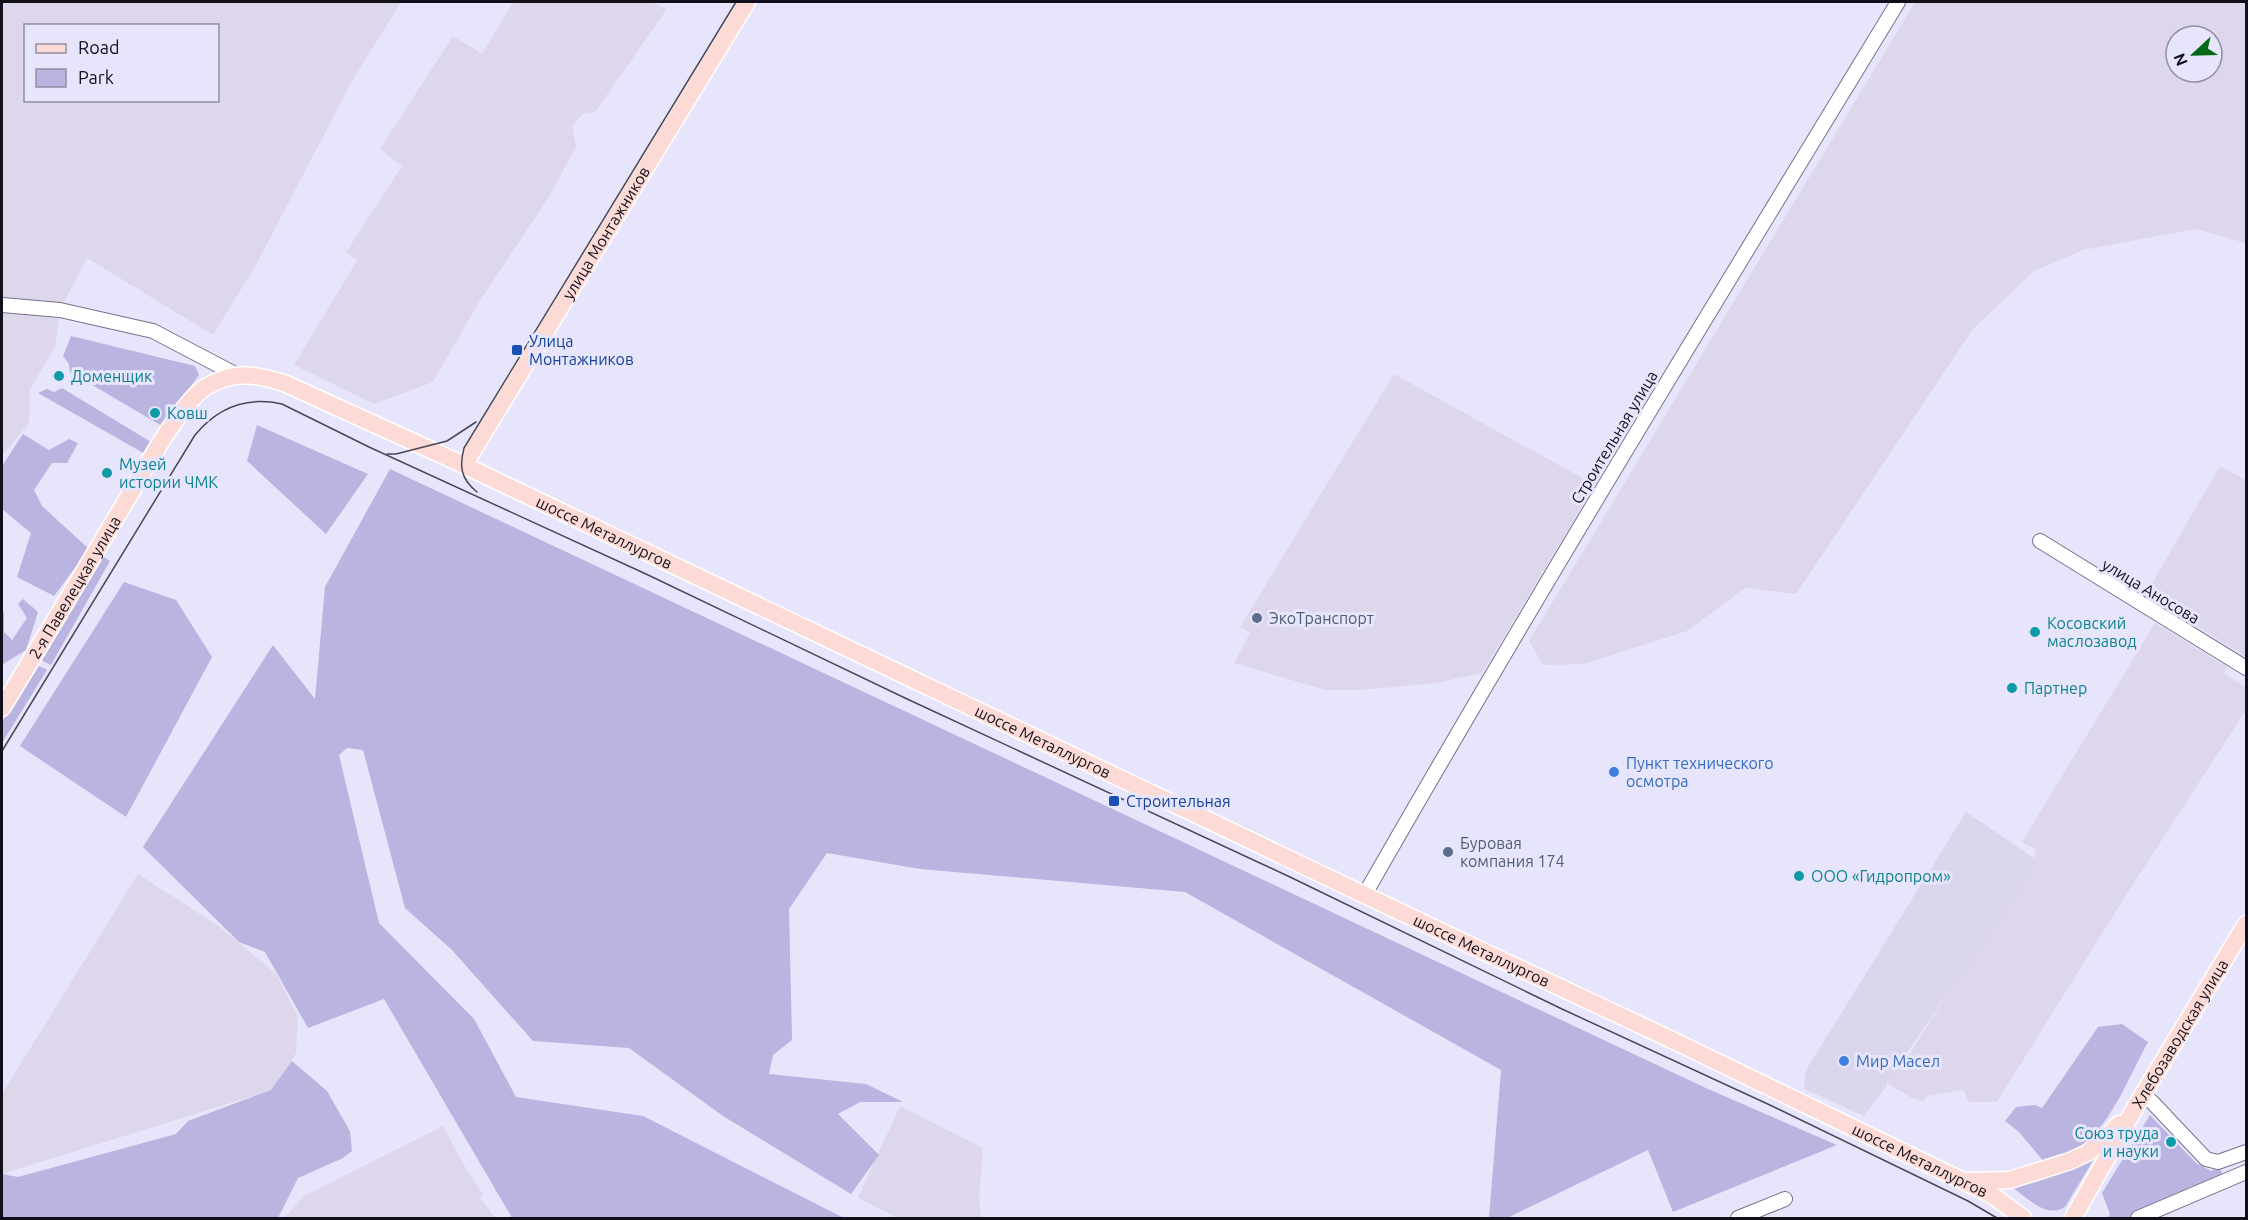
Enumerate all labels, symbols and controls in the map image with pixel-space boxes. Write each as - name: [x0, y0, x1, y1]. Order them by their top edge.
- legend: [24, 24, 219, 102]
- north arrow: [2164, 24, 2224, 84]
- text: Road: [78, 37, 120, 57]
- text: N: [2170, 51, 2191, 69]
- text: Park: [78, 67, 114, 87]
- street label: улица Монтажников: [558, 163, 653, 303]
- place label: Улица Монтажников: [529, 332, 634, 368]
- marker: Улица Монтажников: [510, 343, 524, 357]
- place label: Доменщик: [71, 367, 152, 385]
- street label: Строительная улица: [1567, 367, 1661, 507]
- marker: Доменщик: [52, 369, 66, 383]
- place label: Ковш: [167, 404, 208, 422]
- marker: Ковш: [148, 406, 162, 420]
- place label: Музей истории ЧМК: [119, 455, 218, 491]
- marker: Музей истории ЧМК: [100, 466, 114, 480]
- street label: шоссе Металлургов: [533, 492, 675, 572]
- street label: 2-я Павелецкая улица: [25, 512, 124, 662]
- street label: улица Аносова: [2099, 555, 2203, 627]
- place label: ЭкоТранспорт: [1269, 609, 1374, 627]
- marker: ЭкоТранспорт: [1250, 611, 1264, 625]
- place label: Косовский маслозавод: [2047, 614, 2137, 650]
- marker: Косовский маслозавод: [2028, 625, 2042, 639]
- place label: Партнер: [2024, 679, 2087, 697]
- marker: Партнер: [2005, 681, 2019, 695]
- street label: шоссе Металлургов: [972, 701, 1114, 782]
- place label: Пункт технического осмотра: [1626, 754, 1774, 790]
- marker: Пункт технического осмотра: [1607, 765, 1621, 779]
- place label: Строительная: [1126, 792, 1231, 810]
- marker: Строительная: [1107, 794, 1121, 808]
- place label: Буровая компания 174: [1460, 834, 1564, 870]
- marker: Буровая компания 174: [1441, 845, 1455, 859]
- place label: ООО «Гидропром»: [1811, 867, 1951, 885]
- marker: ООО «Гидропром»: [1792, 869, 1806, 883]
- street label: шоссе Металлургов: [1411, 911, 1553, 990]
- street label: Хлебозаводская улица: [2128, 956, 2232, 1111]
- place label: Мир Масел: [1856, 1052, 1940, 1070]
- marker: Мир Масел: [1837, 1054, 1851, 1068]
- street label: шоссе Металлургов: [1849, 1120, 1991, 1201]
- place label: Союз труда и науки: [2074, 1124, 2159, 1160]
- marker: Союз труда и науки: [2164, 1135, 2178, 1149]

